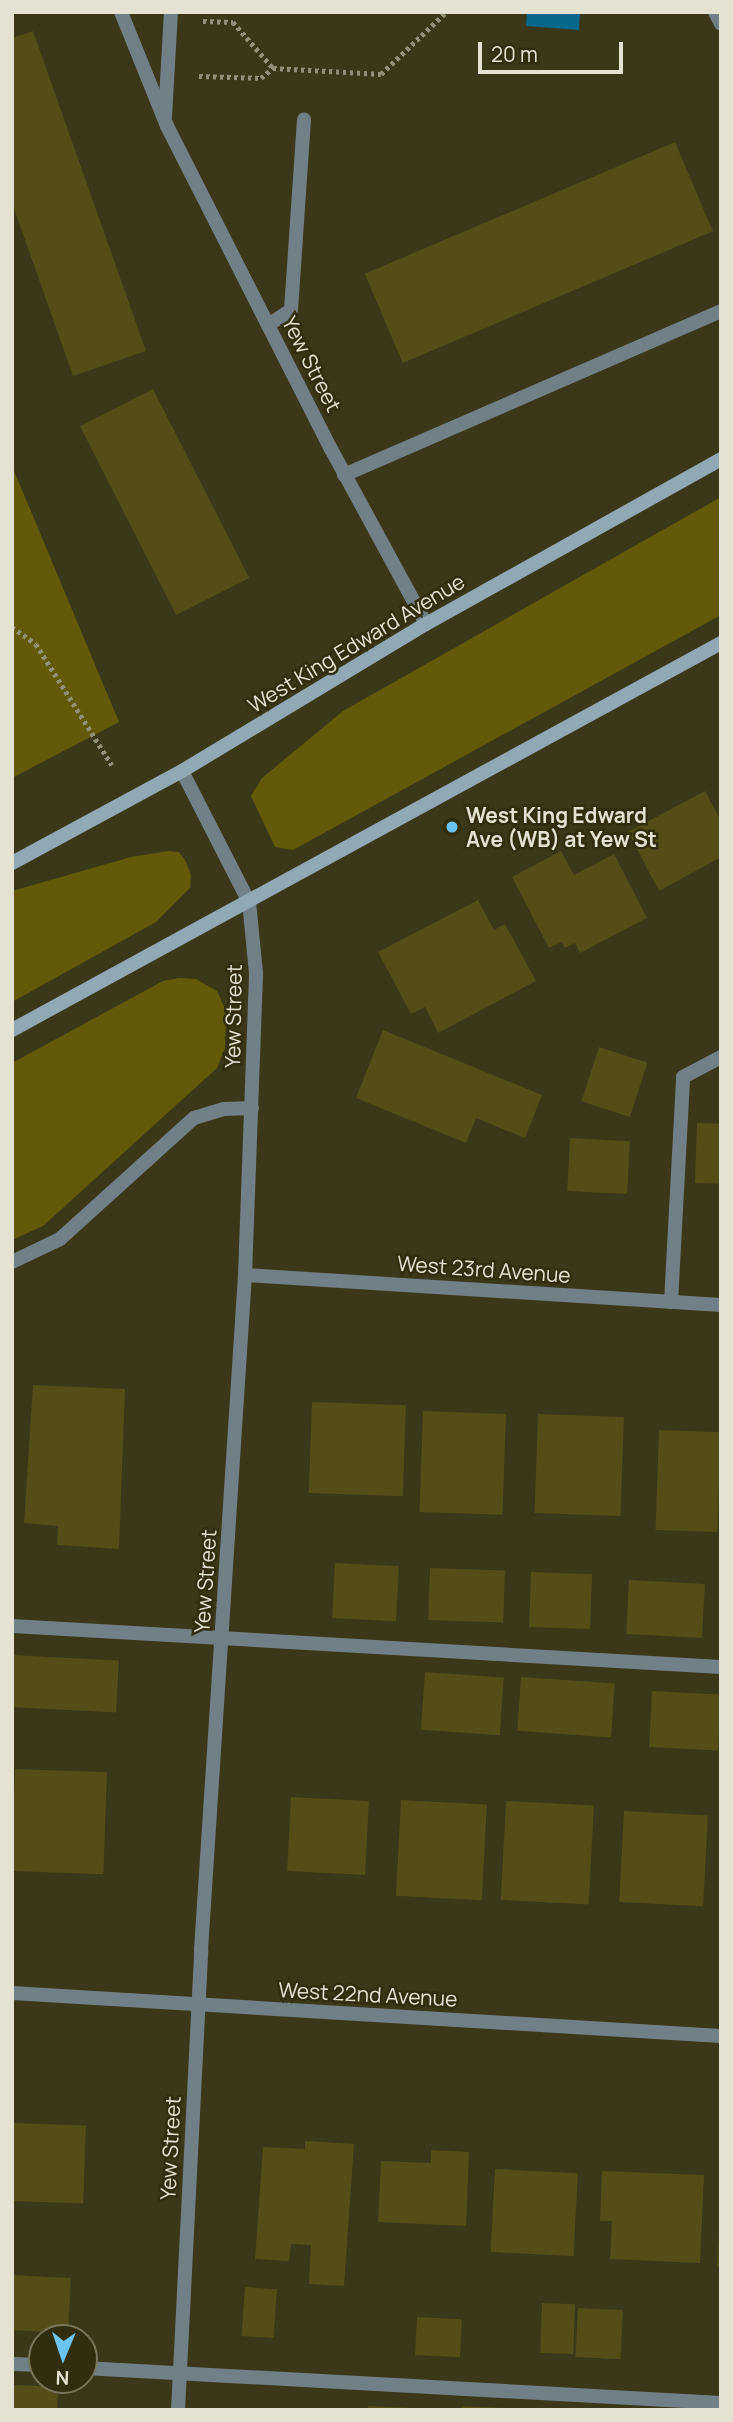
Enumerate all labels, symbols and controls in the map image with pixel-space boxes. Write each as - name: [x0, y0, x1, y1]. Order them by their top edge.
- scale bar: [481, 28, 626, 72]
- text: 20 m: [491, 40, 538, 68]
- street label: Yew Street: [277, 312, 347, 416]
- street label: West King Edward Avenue: [243, 568, 469, 718]
- place label: West King Edward Ave (WB) at Yew St: [466, 802, 657, 852]
- marker: West King Edward Ave (WB) at Yew St: [444, 819, 460, 835]
- street label: Yew Street: [219, 964, 247, 1068]
- street label: West 23rd Avenue: [396, 1250, 572, 1288]
- street label: Yew Street: [189, 1528, 221, 1634]
- street label: West 22nd Avenue: [278, 1977, 458, 2011]
- street label: Yew Street: [155, 2095, 185, 2201]
- north arrow: [28, 2324, 98, 2394]
- text: N: [55, 2365, 70, 2391]

